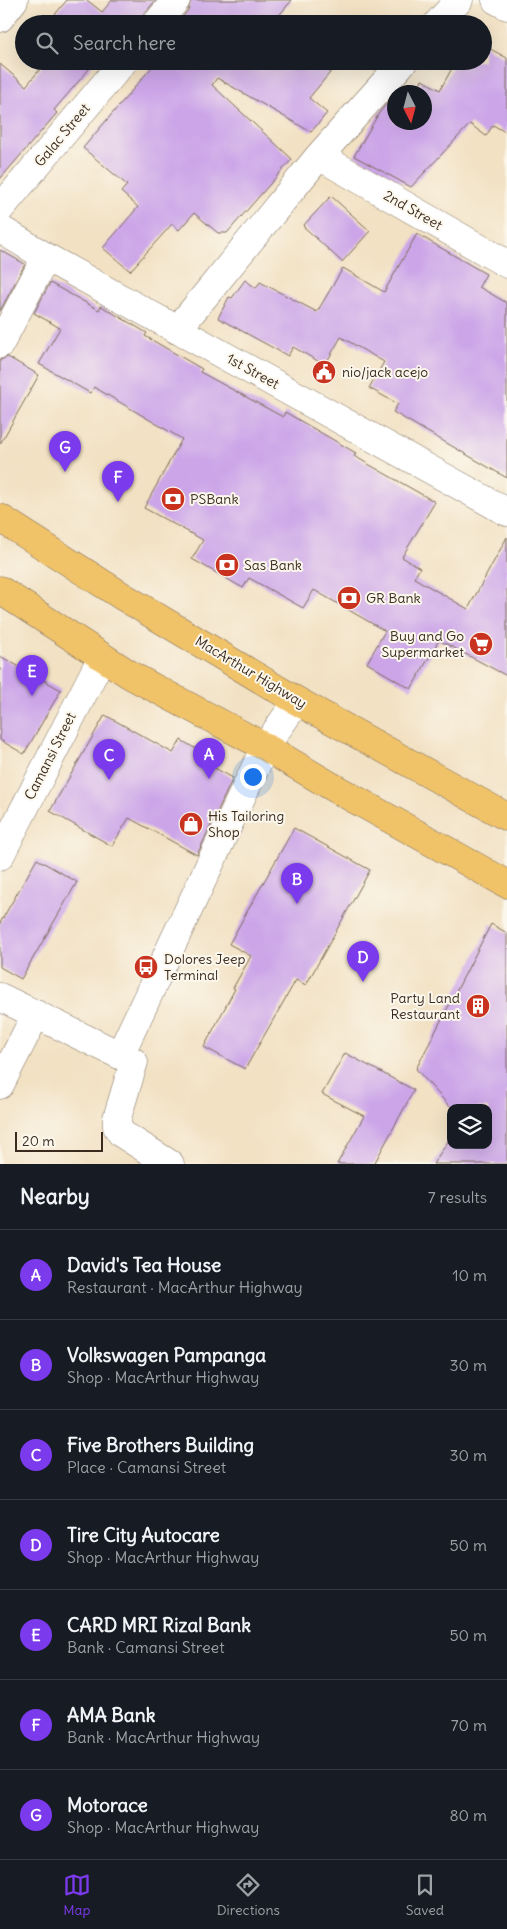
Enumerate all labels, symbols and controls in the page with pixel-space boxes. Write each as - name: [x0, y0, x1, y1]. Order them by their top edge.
- search box: [15, 15, 492, 70]
- icon: search: [33, 29, 61, 57]
- text: Search here: [73, 31, 176, 55]
- north arrow: [387, 85, 432, 130]
- street label: Galac Street: [30, 100, 94, 170]
- street label: 2nd Street: [380, 186, 446, 234]
- street label: 1st Street: [224, 349, 283, 393]
- public building icon: nio/jack acejo: [311, 359, 337, 385]
- place label: nio/jack acejo: [342, 363, 428, 381]
- pin: G: [49, 431, 81, 472]
- pin: F: [102, 461, 134, 502]
- bank icon: PSBank: [160, 486, 186, 512]
- place label: PSBank: [190, 490, 239, 508]
- bank icon: Sas Bank: [214, 552, 240, 578]
- place label: Sas Bank: [244, 556, 302, 574]
- bank icon: GR Bank: [336, 585, 362, 611]
- place label: GR Bank: [366, 589, 421, 607]
- place label: Buy and Go Supermarket: [382, 627, 464, 661]
- supermarket icon: Buy and Go Supermarket: [468, 631, 494, 657]
- street label: MacArthur Highway: [192, 632, 310, 712]
- pin: E: [16, 655, 48, 696]
- street label: Camansi Street: [20, 709, 80, 803]
- pin: A: [193, 738, 225, 779]
- pin: C: [93, 739, 125, 780]
- your location: [240, 764, 266, 790]
- place label: His Tailoring Shop: [208, 807, 284, 841]
- shop icon: His Tailoring Shop: [178, 811, 204, 837]
- pin: B: [281, 863, 313, 904]
- pin: D: [347, 941, 379, 982]
- place label: Dolores Jeep Terminal: [164, 950, 246, 984]
- bus stop icon: Dolores Jeep Terminal: [133, 954, 159, 980]
- place label: Party Land Restaurant: [390, 989, 460, 1023]
- building icon: Party Land Restaurant: [465, 993, 491, 1019]
- map controls: [447, 1104, 492, 1149]
- button: layers: [447, 1104, 492, 1149]
- scale bar: [15, 1129, 102, 1152]
- text: 20 m: [22, 1132, 55, 1150]
- text: Nearby: [20, 1183, 90, 1210]
- text: 7 results: [428, 1187, 487, 1207]
- text: David's Tea House: [67, 1253, 221, 1277]
- text: A: [31, 1265, 41, 1285]
- text: 10 m: [452, 1265, 487, 1285]
- text: Restaurant · MacArthur Highway: [67, 1277, 303, 1297]
- text: Volkswagen Pampanga: [67, 1343, 266, 1367]
- text: B: [31, 1355, 41, 1375]
- text: 30 m: [450, 1355, 487, 1375]
- text: Shop · MacArthur Highway: [67, 1367, 259, 1387]
- text: Five Brothers Building: [67, 1433, 254, 1457]
- text: C: [31, 1445, 41, 1465]
- text: 30 m: [450, 1445, 487, 1465]
- text: Place · Camansi Street: [67, 1457, 226, 1477]
- text: Tire City Autocare: [67, 1523, 220, 1547]
- text: D: [30, 1535, 42, 1555]
- text: 50 m: [449, 1535, 487, 1555]
- text: Shop · MacArthur Highway: [67, 1547, 259, 1567]
- text: CARD MRI Rizal Bank: [67, 1613, 251, 1637]
- text: E: [31, 1625, 41, 1645]
- text: 50 m: [449, 1625, 487, 1645]
- text: Bank · Camansi Street: [67, 1637, 225, 1657]
- text: AMA Bank: [67, 1703, 155, 1727]
- text: F: [31, 1715, 41, 1735]
- text: 70 m: [451, 1715, 487, 1735]
- text: Bank · MacArthur Highway: [67, 1727, 260, 1747]
- text: Motorace: [67, 1793, 148, 1817]
- text: G: [30, 1805, 42, 1825]
- text: 80 m: [449, 1805, 487, 1825]
- text: Shop · MacArthur Highway: [67, 1817, 259, 1837]
- tab: Map: [63, 1871, 91, 1919]
- tab: Directions: [217, 1871, 280, 1919]
- tab: Saved: [406, 1871, 444, 1919]

